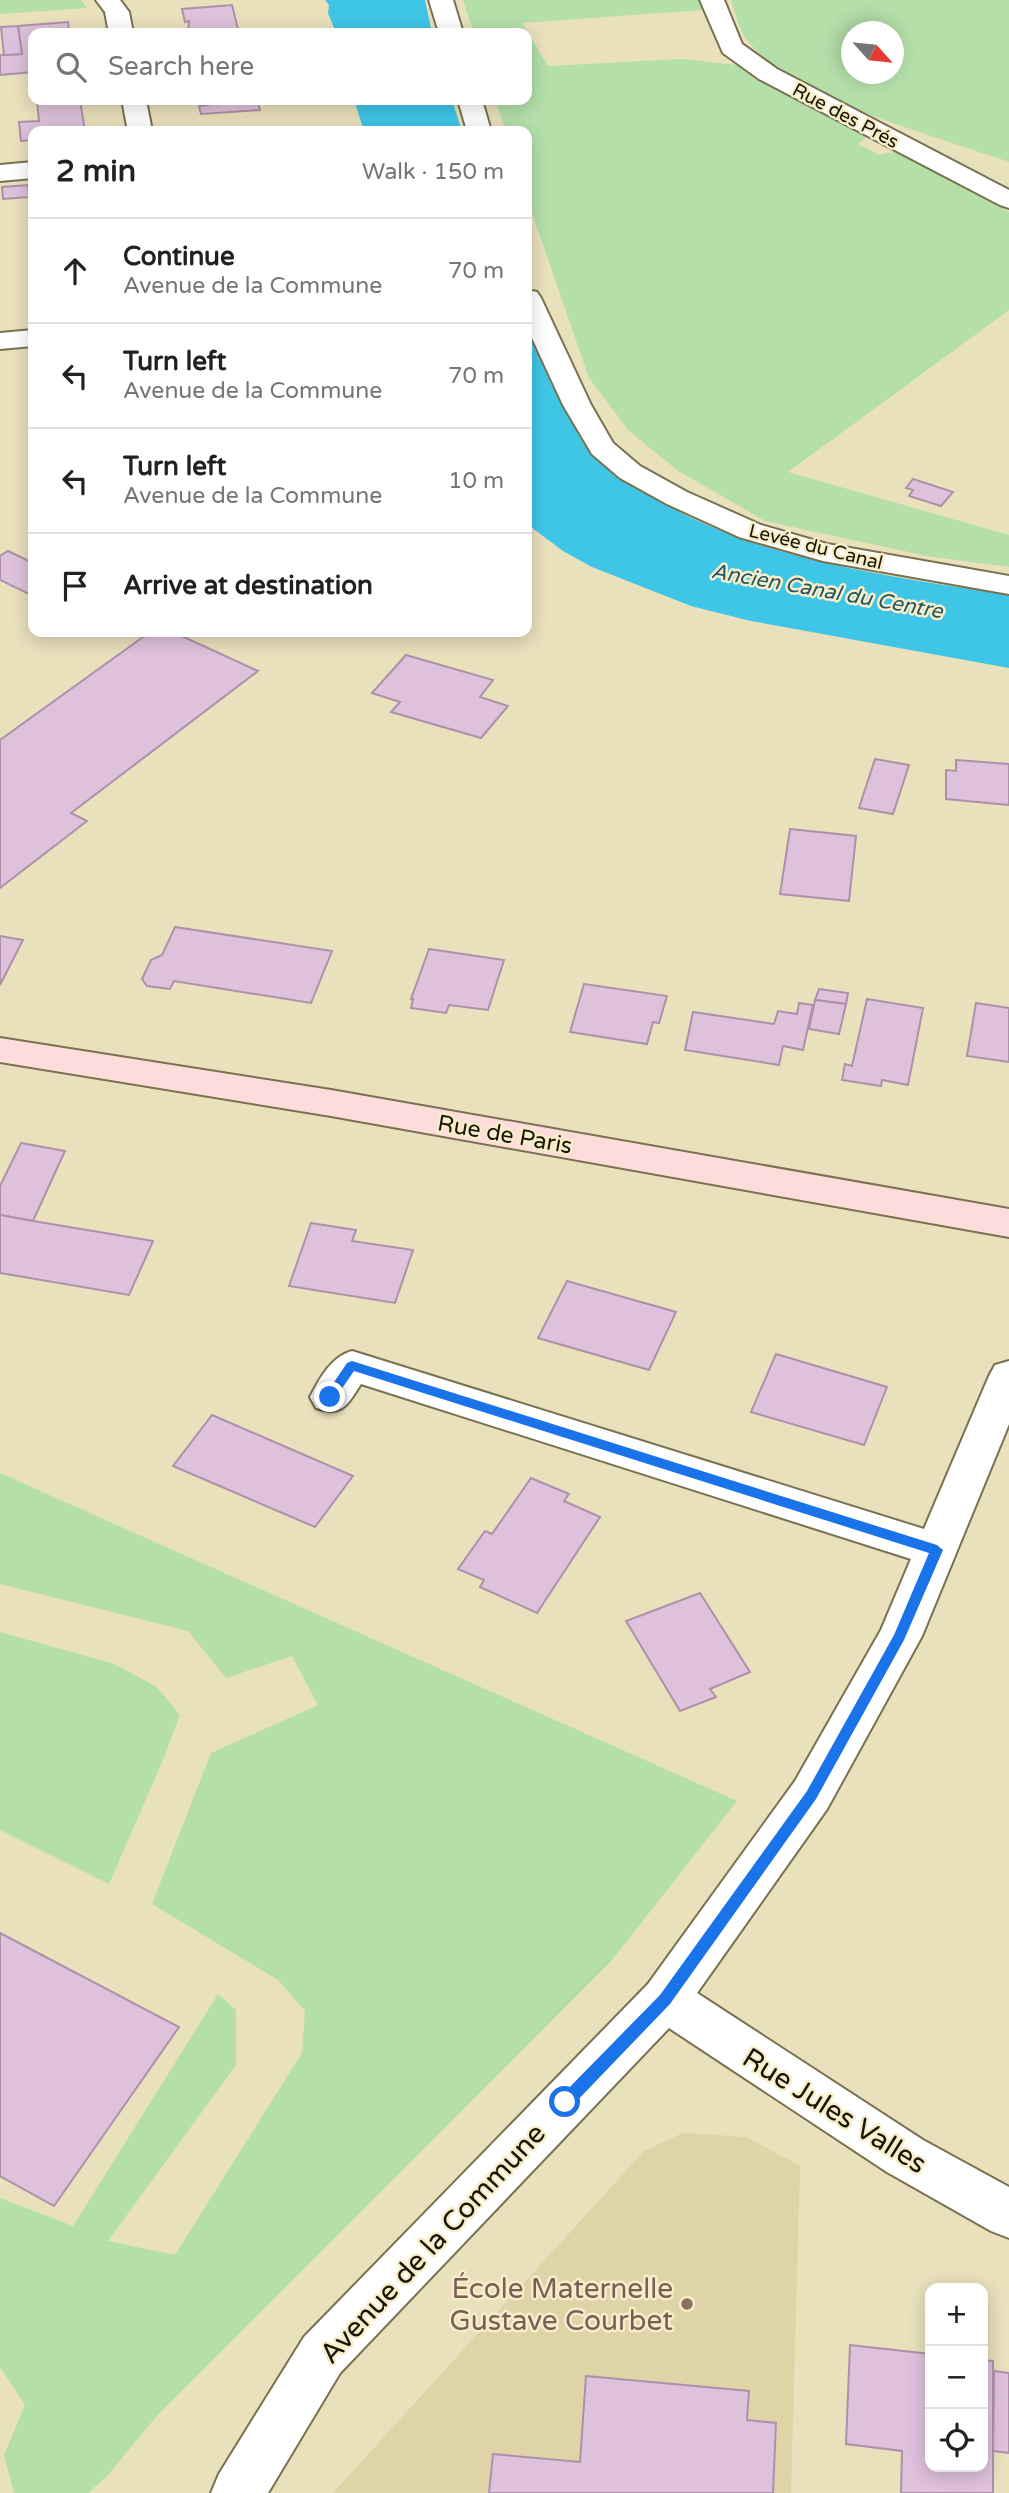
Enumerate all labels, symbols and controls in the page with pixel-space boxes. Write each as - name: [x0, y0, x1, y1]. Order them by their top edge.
- north arrow: [841, 21, 904, 84]
- search box: [28, 28, 532, 105]
- icon: search: [52, 48, 90, 86]
- text: Search here: [108, 51, 254, 82]
- street label: Rue des Prés: [789, 79, 902, 153]
- text: 2 min: [56, 153, 136, 190]
- text: Walk · 150 m: [362, 158, 504, 186]
- text: Continue: [123, 241, 235, 272]
- icon: ahead: [56, 252, 94, 290]
- text: 70 m: [448, 257, 504, 285]
- text: Avenue de la Commune: [123, 272, 382, 300]
- text: Turn left: [123, 346, 226, 377]
- icon: left: [56, 357, 94, 395]
- text: 70 m: [448, 362, 504, 390]
- text: Avenue de la Commune: [123, 377, 382, 405]
- text: Turn left: [123, 451, 226, 482]
- icon: left: [56, 462, 94, 500]
- text: 10 m: [448, 467, 504, 495]
- text: Avenue de la Commune: [123, 482, 382, 510]
- street label: Levée du Canal: [746, 520, 885, 574]
- water label: Ancien Canal du Centre: [709, 559, 946, 624]
- icon: arrive: [56, 567, 94, 605]
- text: Arrive at destination: [123, 570, 373, 601]
- street label: Rue de Paris: [435, 1109, 574, 1161]
- route end: [314, 1381, 345, 1412]
- street label: Rue Jules Valles: [736, 2041, 933, 2181]
- route start: [549, 2086, 580, 2117]
- street label: Avenue de la Commune: [313, 2117, 553, 2371]
- place label: École Maternelle Gustave Courbet: [449, 2272, 673, 2338]
- map controls: [925, 2283, 988, 2472]
- button: +: [925, 2283, 988, 2346]
- marker: École Maternelle Gustave Courbet: [679, 2296, 695, 2312]
- button: −: [925, 2346, 988, 2409]
- button: locate: [925, 2409, 988, 2472]

